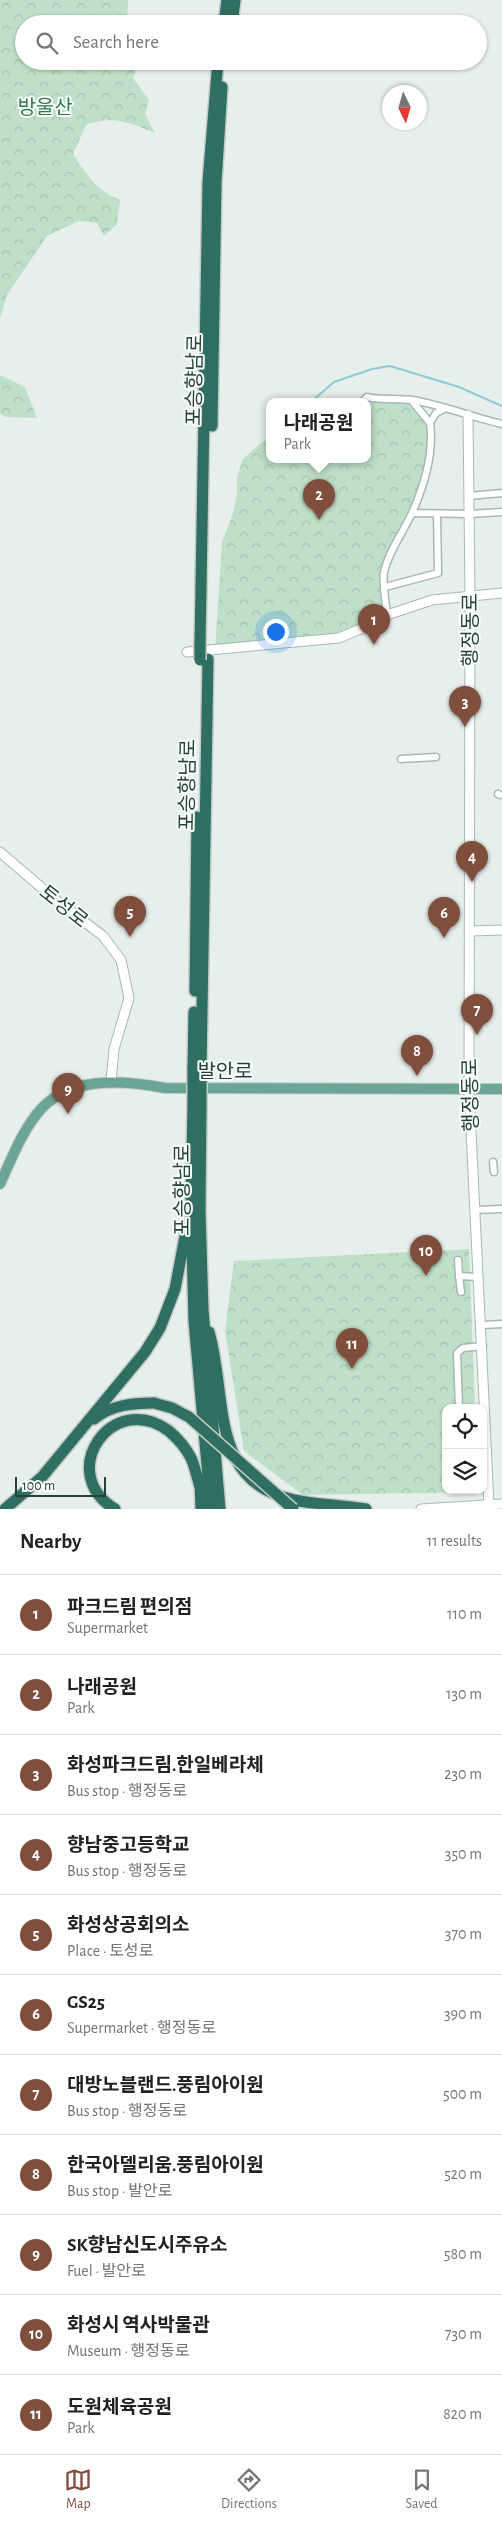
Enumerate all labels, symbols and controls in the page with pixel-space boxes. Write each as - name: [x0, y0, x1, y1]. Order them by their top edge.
- search box: [15, 15, 487, 70]
- icon: search: [33, 29, 61, 57]
- text: Search here: [73, 33, 159, 52]
- north arrow: [382, 85, 427, 130]
- park label: 방울산: [17, 97, 73, 118]
- street label: 포승향남로: [183, 334, 206, 426]
- popup: [266, 398, 371, 463]
- text: 나래공원: [284, 414, 353, 433]
- text: Park: [284, 436, 311, 452]
- pin: 2: [303, 479, 335, 520]
- street label: 행정동로: [460, 593, 481, 667]
- pin: 1: [358, 604, 390, 645]
- your location: [263, 619, 289, 645]
- pin: 3: [449, 686, 481, 727]
- street label: 포승향남로: [176, 739, 199, 831]
- pin: 4: [456, 841, 488, 882]
- street label: 토성로: [35, 881, 92, 932]
- pin: 5: [114, 896, 146, 937]
- pin: 6: [428, 897, 460, 938]
- pin: 7: [461, 994, 493, 1035]
- pin: 8: [401, 1035, 433, 1076]
- street label: 행정동로: [459, 1058, 482, 1132]
- street label: 발안로: [197, 1061, 253, 1082]
- pin: 9: [52, 1073, 84, 1114]
- street label: 포승향남로: [172, 1144, 193, 1236]
- pin: 10: [410, 1235, 442, 1276]
- pin: 11: [336, 1328, 368, 1369]
- map controls: [442, 1404, 487, 1494]
- button: locate: [442, 1404, 487, 1449]
- button: layers: [442, 1449, 487, 1494]
- scale bar: [15, 1474, 106, 1497]
- text: 100 m: [22, 1479, 55, 1493]
- text: Nearby: [20, 1531, 81, 1552]
- text: 11 results: [427, 1533, 482, 1549]
- text: 파크드림 편의점: [67, 1598, 192, 1617]
- text: 1: [33, 1606, 39, 1622]
- text: 110 m: [447, 1606, 482, 1622]
- text: Supermarket: [67, 1620, 148, 1636]
- text: 나래공원: [67, 1678, 137, 1697]
- text: 2: [32, 1686, 40, 1702]
- text: 130 m: [446, 1686, 482, 1702]
- text: Park: [67, 1700, 95, 1716]
- text: 화성파크드림.한일베라체: [67, 1756, 264, 1775]
- text: 3: [33, 1766, 39, 1782]
- text: 230 m: [444, 1766, 482, 1782]
- text: Bus stop · 행정동로: [67, 1783, 187, 1799]
- text: 향남중고등학교: [67, 1836, 189, 1855]
- text: 4: [32, 1846, 40, 1862]
- text: 350 m: [445, 1846, 482, 1862]
- text: Bus stop · 행정동로: [67, 1863, 187, 1879]
- text: 화성상공회의소: [67, 1916, 189, 1935]
- text: 5: [33, 1926, 39, 1942]
- text: 370 m: [445, 1926, 482, 1942]
- text: Place · 토성로: [67, 1943, 153, 1959]
- text: GS25: [67, 1993, 105, 2012]
- text: 6: [32, 2006, 40, 2022]
- text: 390 m: [444, 2006, 482, 2022]
- text: Supermarket · 행정동로: [67, 2020, 216, 2036]
- text: 대방노블랜드.풍림아이원: [67, 2076, 264, 2095]
- text: 7: [33, 2086, 39, 2102]
- text: 500 m: [443, 2086, 482, 2102]
- text: Bus stop · 행정동로: [67, 2103, 187, 2119]
- text: 한국아델리움.풍림아이원: [67, 2156, 264, 2175]
- text: 8: [32, 2166, 40, 2182]
- text: 520 m: [444, 2166, 482, 2182]
- text: Bus stop · 발안로: [67, 2183, 172, 2199]
- text: SK향남신도시주유소: [67, 2236, 227, 2255]
- text: 9: [32, 2246, 40, 2262]
- text: 580 m: [444, 2246, 482, 2262]
- text: Fuel · 발안로: [67, 2263, 146, 2279]
- text: 화성시 역사박물관: [67, 2316, 210, 2335]
- text: 10: [29, 2326, 43, 2342]
- text: 730 m: [445, 2326, 482, 2342]
- text: Museum · 행정동로: [67, 2343, 189, 2359]
- text: 도원체육공원: [67, 2398, 172, 2417]
- text: 11: [30, 2406, 42, 2422]
- text: 820 m: [443, 2406, 482, 2422]
- text: Park: [67, 2420, 95, 2436]
- tab: Map: [64, 2466, 92, 2513]
- tab: Directions: [221, 2466, 277, 2513]
- tab: Saved: [406, 2466, 438, 2513]

